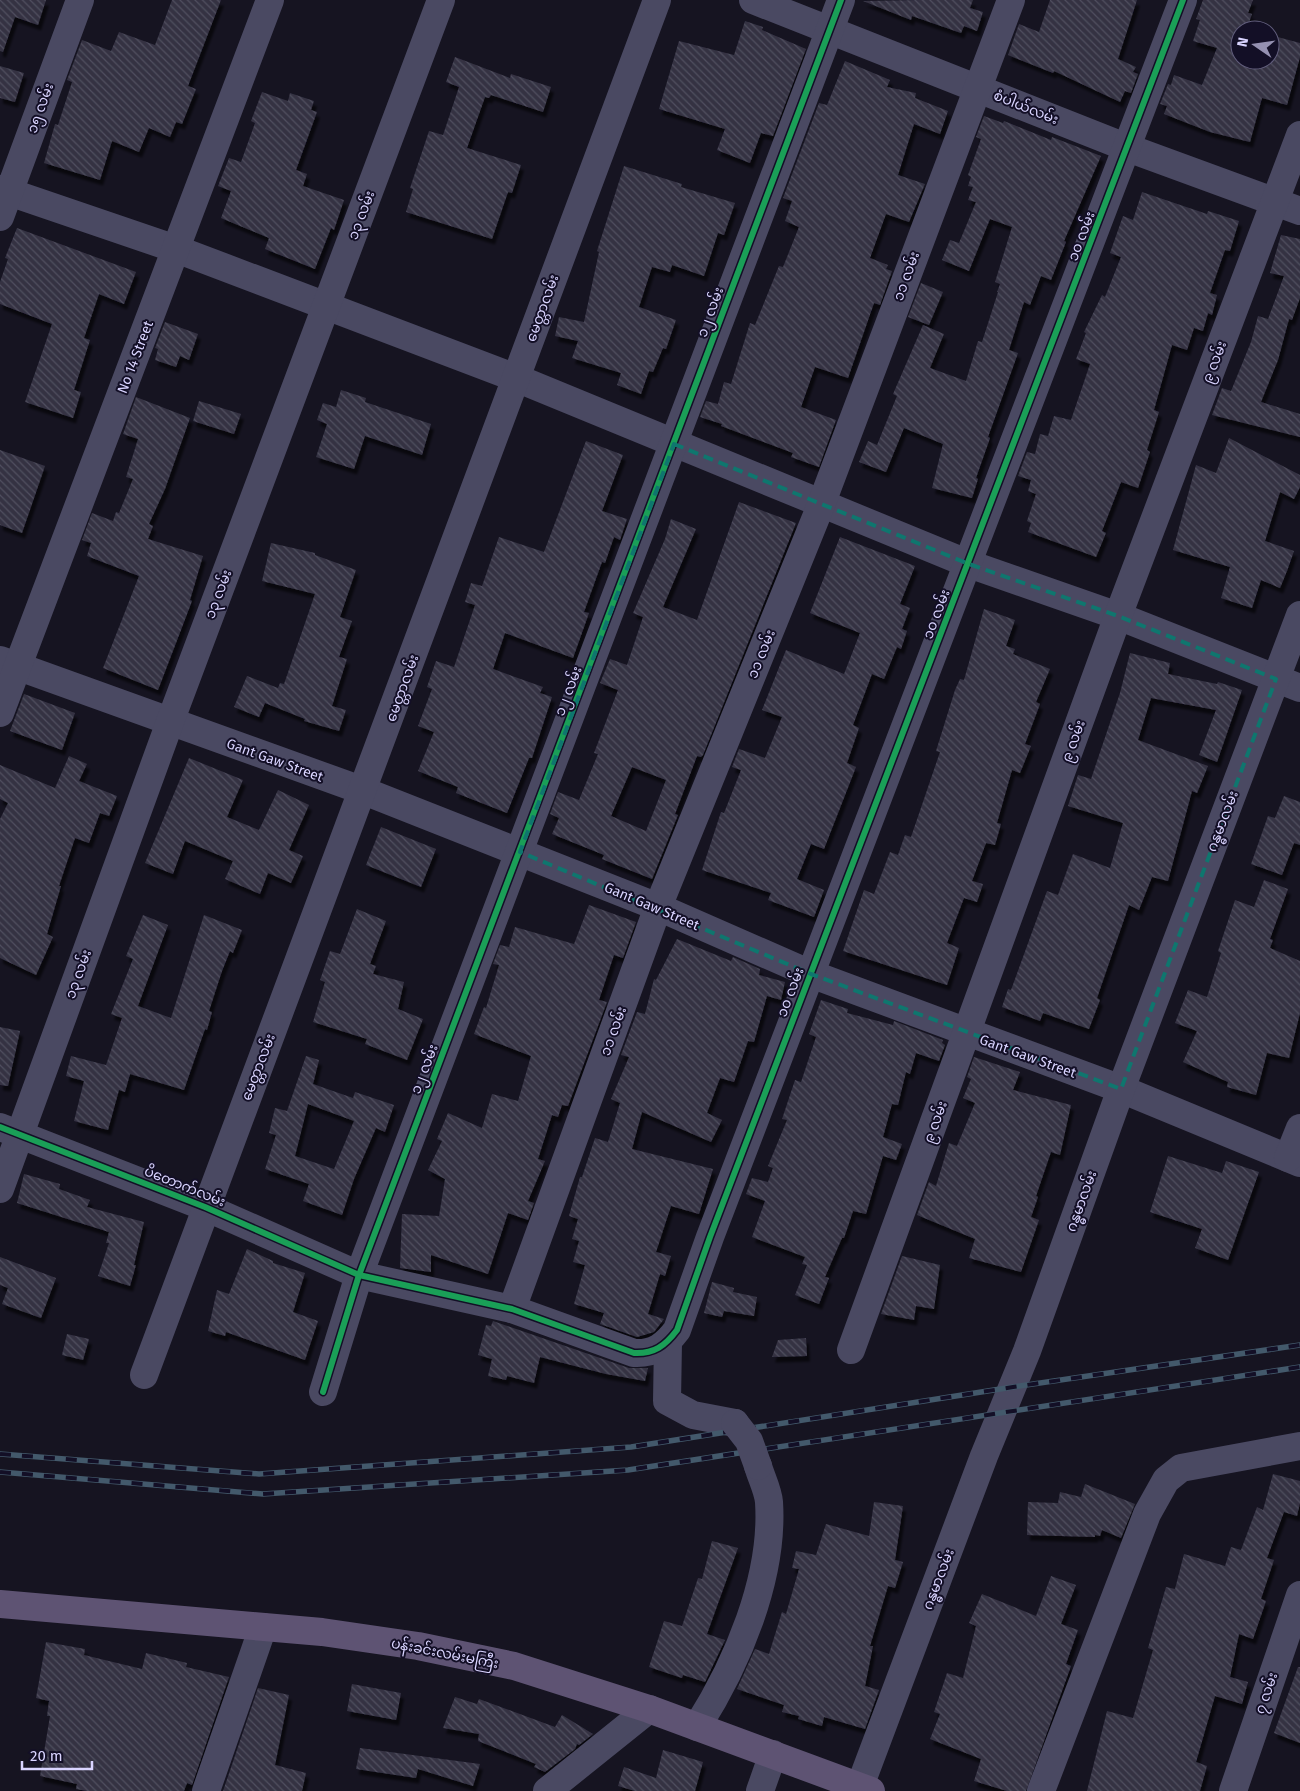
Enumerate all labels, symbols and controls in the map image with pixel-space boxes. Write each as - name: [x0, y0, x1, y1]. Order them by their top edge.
- north arrow: [1230, 20, 1280, 70]
- text: N: [1233, 36, 1252, 49]
- street label: ၁၅ လမ်း: [22, 80, 60, 137]
- street label: စံပါယ်လမ်း: [991, 85, 1061, 128]
- street label: ၁၃ လမ်း: [342, 188, 381, 243]
- street label: ၁၀ လမ်း: [1062, 208, 1099, 263]
- street label: ၁၁ လမ်း: [888, 249, 923, 303]
- street label: မေတ္တာလမ်း: [521, 272, 565, 345]
- street label: ၁၂ လမ်း: [692, 284, 730, 341]
- street label: No 14 Street: [114, 317, 157, 396]
- street label: ၉ လမ်း: [1197, 338, 1233, 387]
- street label: ၁၃ လမ်း: [199, 567, 238, 622]
- street label: ၁၀ လမ်း: [917, 586, 954, 641]
- street label: ၁၁ လမ်း: [742, 627, 779, 681]
- street label: မေတ္တာလမ်း: [381, 652, 425, 725]
- street label: ၁၂ လမ်း: [549, 663, 589, 720]
- street label: ၉ လမ်း: [1056, 717, 1092, 766]
- street label: Gant Gaw Street: [224, 735, 326, 786]
- street label: ဂန္ဓမာလမ်း: [1201, 788, 1245, 855]
- street label: Gant Gaw Street: [602, 879, 703, 934]
- street label: ၁၃ လမ်း: [60, 947, 98, 1002]
- street label: ၁၀ လမ်း: [771, 964, 808, 1019]
- street label: ၁၁ လမ်း: [595, 1004, 630, 1058]
- street label: မေတ္တာလမ်း: [236, 1031, 282, 1104]
- street label: Gant Gaw Street: [977, 1031, 1079, 1082]
- street label: ၁၂ လမ်း: [405, 1041, 445, 1098]
- street label: ၉ လမ်း: [918, 1098, 954, 1147]
- street label: ပိတောက်လမ်း: [142, 1161, 229, 1210]
- street label: ဂန္ဓမာလမ်း: [1061, 1167, 1104, 1235]
- street label: ဂန္ဓမာလမ်း: [917, 1546, 961, 1613]
- street label: ပန်းခင်းလမ်းမကြီး: [389, 1633, 500, 1675]
- street label: ၇ လမ်း: [1250, 1669, 1284, 1717]
- scale bar: [22, 1738, 92, 1770]
- text: 20 m: [30, 1747, 63, 1765]

